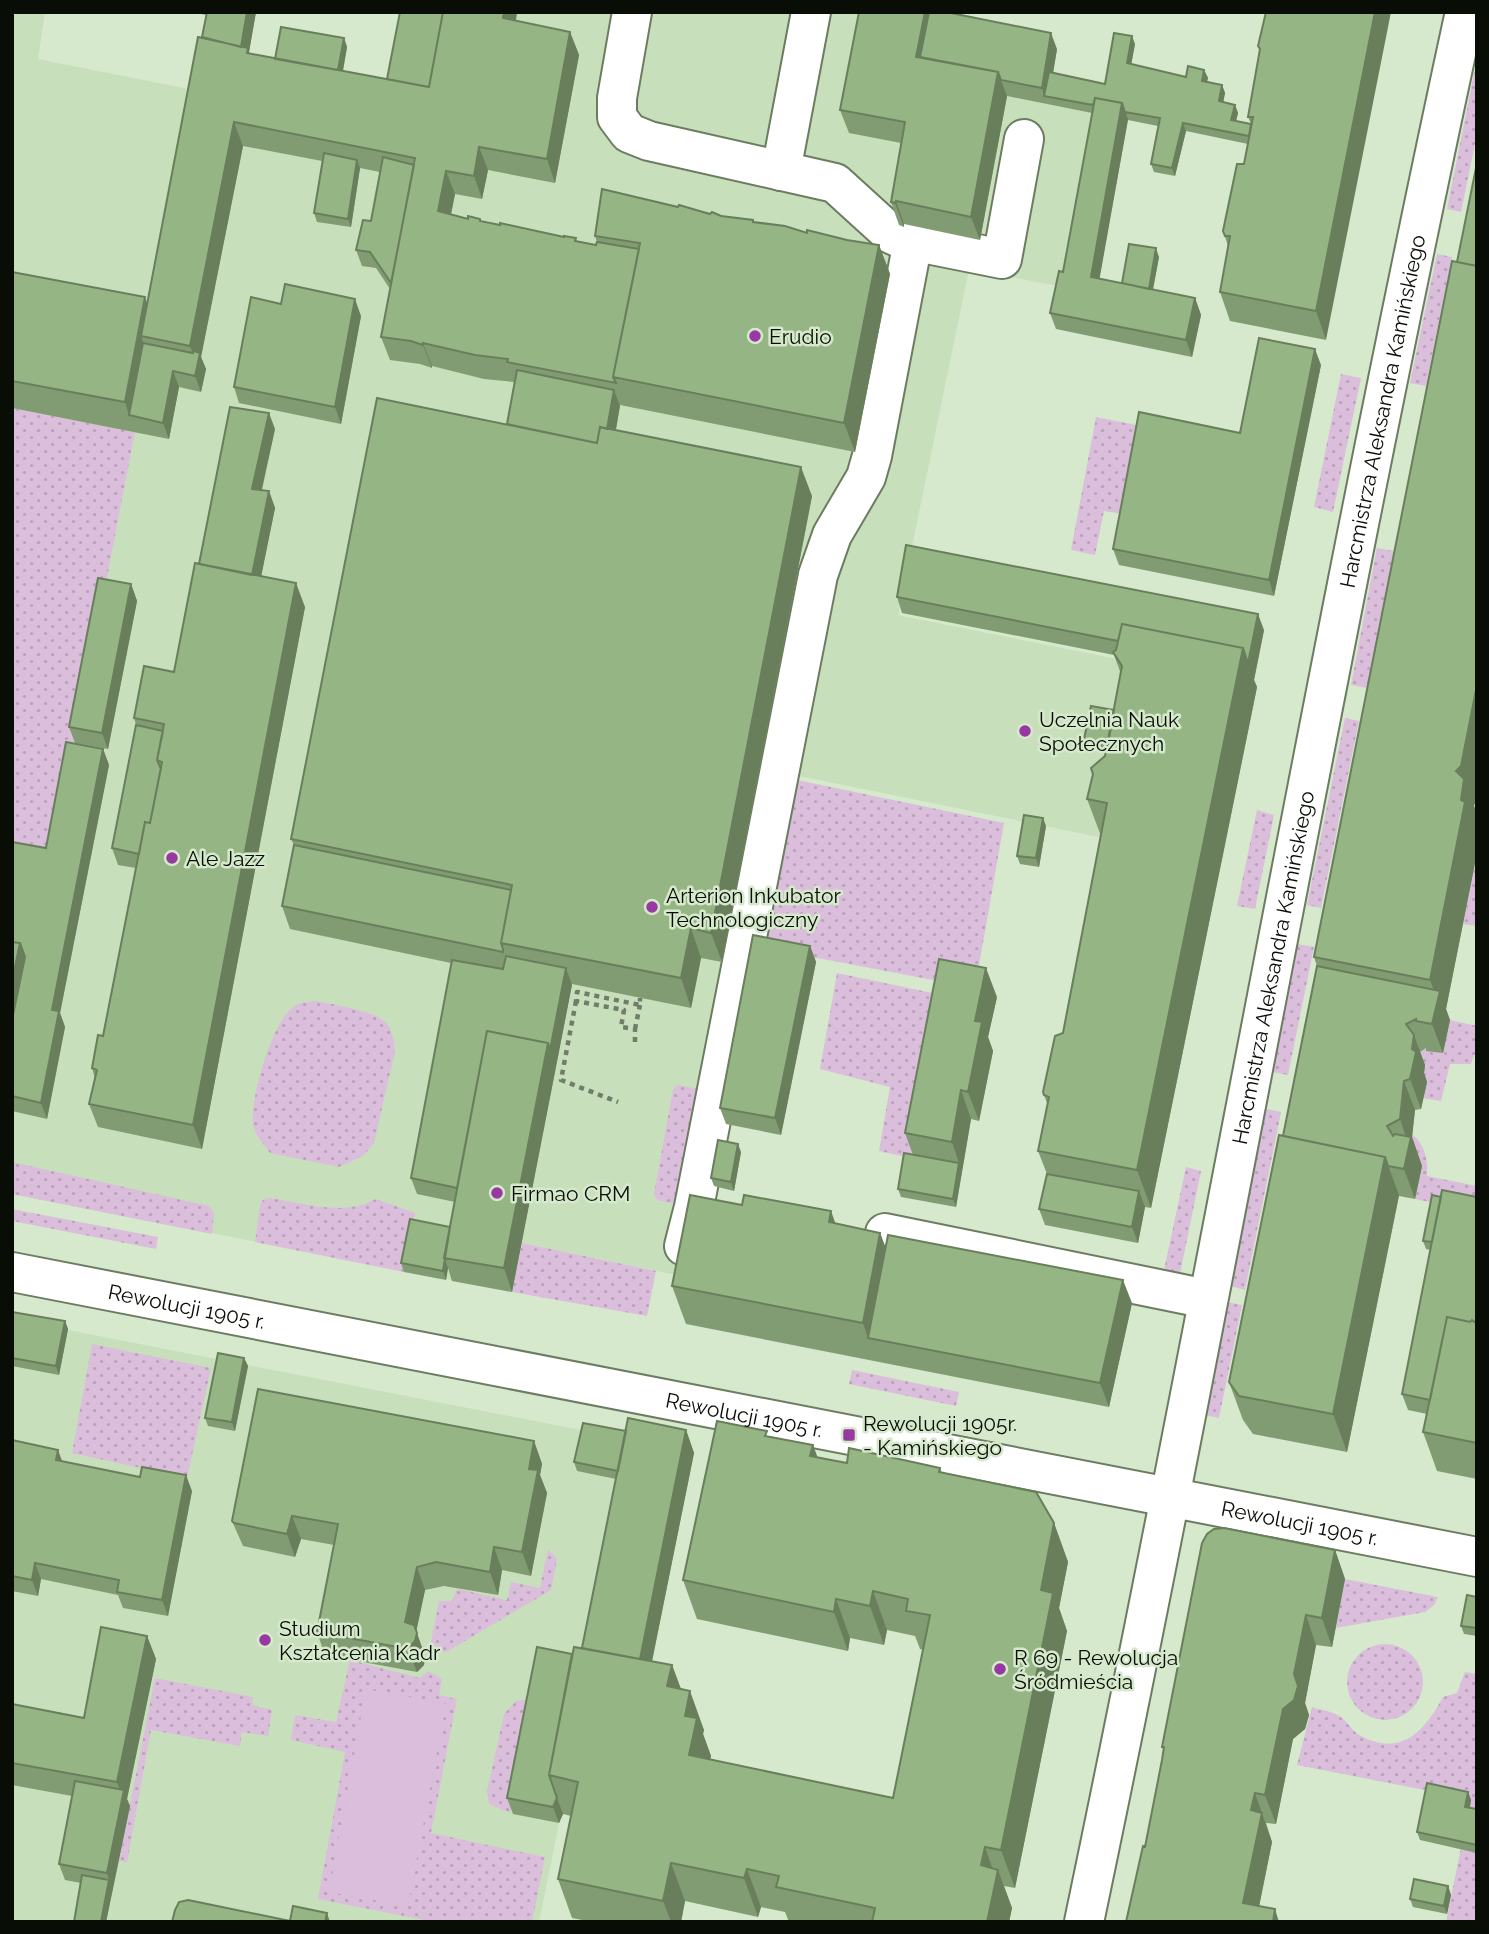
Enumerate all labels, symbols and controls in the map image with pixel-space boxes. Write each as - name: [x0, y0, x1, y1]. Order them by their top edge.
- street label: Harcmistrza Aleksandra Kamińskiego: [1334, 232, 1430, 590]
- place label: Erudio: [769, 324, 832, 349]
- marker: Erudio: [747, 328, 763, 344]
- place label: Uczelnia Nauk Społecznych: [1039, 707, 1179, 756]
- marker: Uczelnia Nauk Społecznych: [1017, 723, 1033, 739]
- street label: Harcmistrza Aleksandra Kamińskiego: [1226, 789, 1319, 1146]
- place label: Ale Jazz: [186, 846, 265, 871]
- marker: Ale Jazz: [164, 850, 180, 866]
- place label: Arterion Inkubator Technologiczny: [666, 883, 842, 932]
- marker: Arterion Inkubator Technologiczny: [644, 899, 660, 915]
- place label: Firmao CRM: [511, 1181, 630, 1206]
- marker: Firmao CRM: [489, 1185, 505, 1201]
- street label: Rewolucji 1905 r.: [106, 1279, 267, 1333]
- street label: Rewolucji 1905 r.: [664, 1387, 825, 1442]
- place label: Rewolucji 1905r. - Kamińskiego: [863, 1411, 1017, 1460]
- marker: Rewolucji 1905r. - Kamińskiego: [841, 1427, 857, 1443]
- street label: Rewolucji 1905 r.: [1219, 1495, 1380, 1550]
- place label: Studium Kształcenia Kadr: [279, 1616, 441, 1665]
- marker: Studium Kształcenia Kadr: [257, 1632, 273, 1648]
- place label: R 69 - Rewolucja Śródmieścia: [1014, 1645, 1178, 1694]
- marker: R 69 - Rewolucja Śródmieścia: [992, 1661, 1008, 1677]

